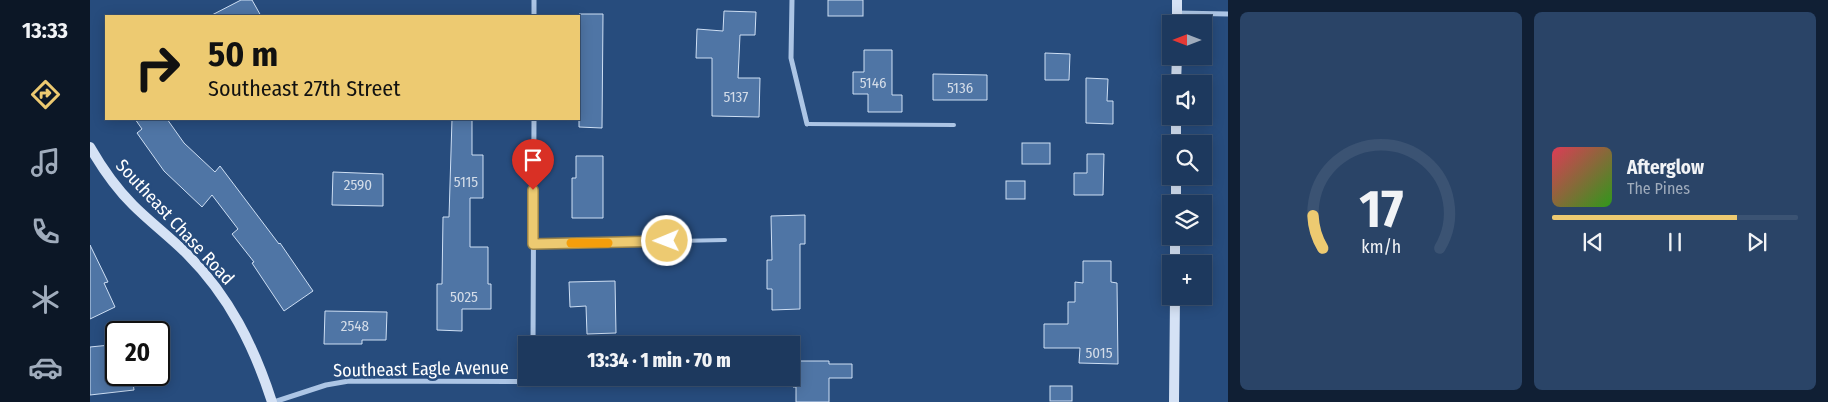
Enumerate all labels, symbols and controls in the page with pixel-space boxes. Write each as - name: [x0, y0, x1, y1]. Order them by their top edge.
- north arrow: [1162, 15, 1212, 65]
- map controls: [1162, 15, 1212, 305]
- text: 13:33: [22, 17, 68, 44]
- text: 50 m: [208, 33, 278, 75]
- icon: right: [125, 35, 190, 100]
- house number: 5146: [860, 74, 886, 92]
- text: Southeast 27th Street: [208, 75, 400, 102]
- button: sound: [1162, 75, 1212, 125]
- icon: directions: [28, 77, 63, 112]
- house number: 5136: [947, 79, 973, 97]
- house number: 5137: [724, 88, 748, 106]
- button: search: [1162, 135, 1212, 185]
- pin: [512, 139, 554, 190]
- icon: music: [28, 145, 63, 180]
- icon: arrive: [519, 146, 547, 174]
- street label: Southeast Chase Road: [111, 155, 239, 289]
- text: Afterglow: [1627, 156, 1704, 179]
- house number: 5115: [454, 173, 478, 191]
- house number: 2590: [344, 176, 372, 194]
- text: 17: [1359, 178, 1403, 241]
- text: The Pines: [1627, 179, 1690, 198]
- button: layers: [1162, 195, 1212, 245]
- icon: phone: [28, 214, 63, 249]
- position arrow: [640, 214, 692, 266]
- icon: previous: [1579, 228, 1607, 256]
- icon: pause: [1661, 228, 1689, 256]
- icon: next: [1743, 228, 1771, 256]
- text: km/h: [1361, 236, 1401, 258]
- button: +: [1162, 255, 1212, 305]
- icon: climate: [28, 282, 63, 317]
- house number: 5025: [450, 288, 478, 306]
- house number: 2548: [341, 317, 369, 335]
- speed limit sign: 20: [105, 321, 170, 386]
- house number: 5015: [1085, 344, 1113, 362]
- text: 13:34 · 1 min · 70 m: [587, 349, 731, 372]
- icon: car: [28, 350, 63, 385]
- street label: Southeast Eagle Avenue: [333, 356, 509, 382]

